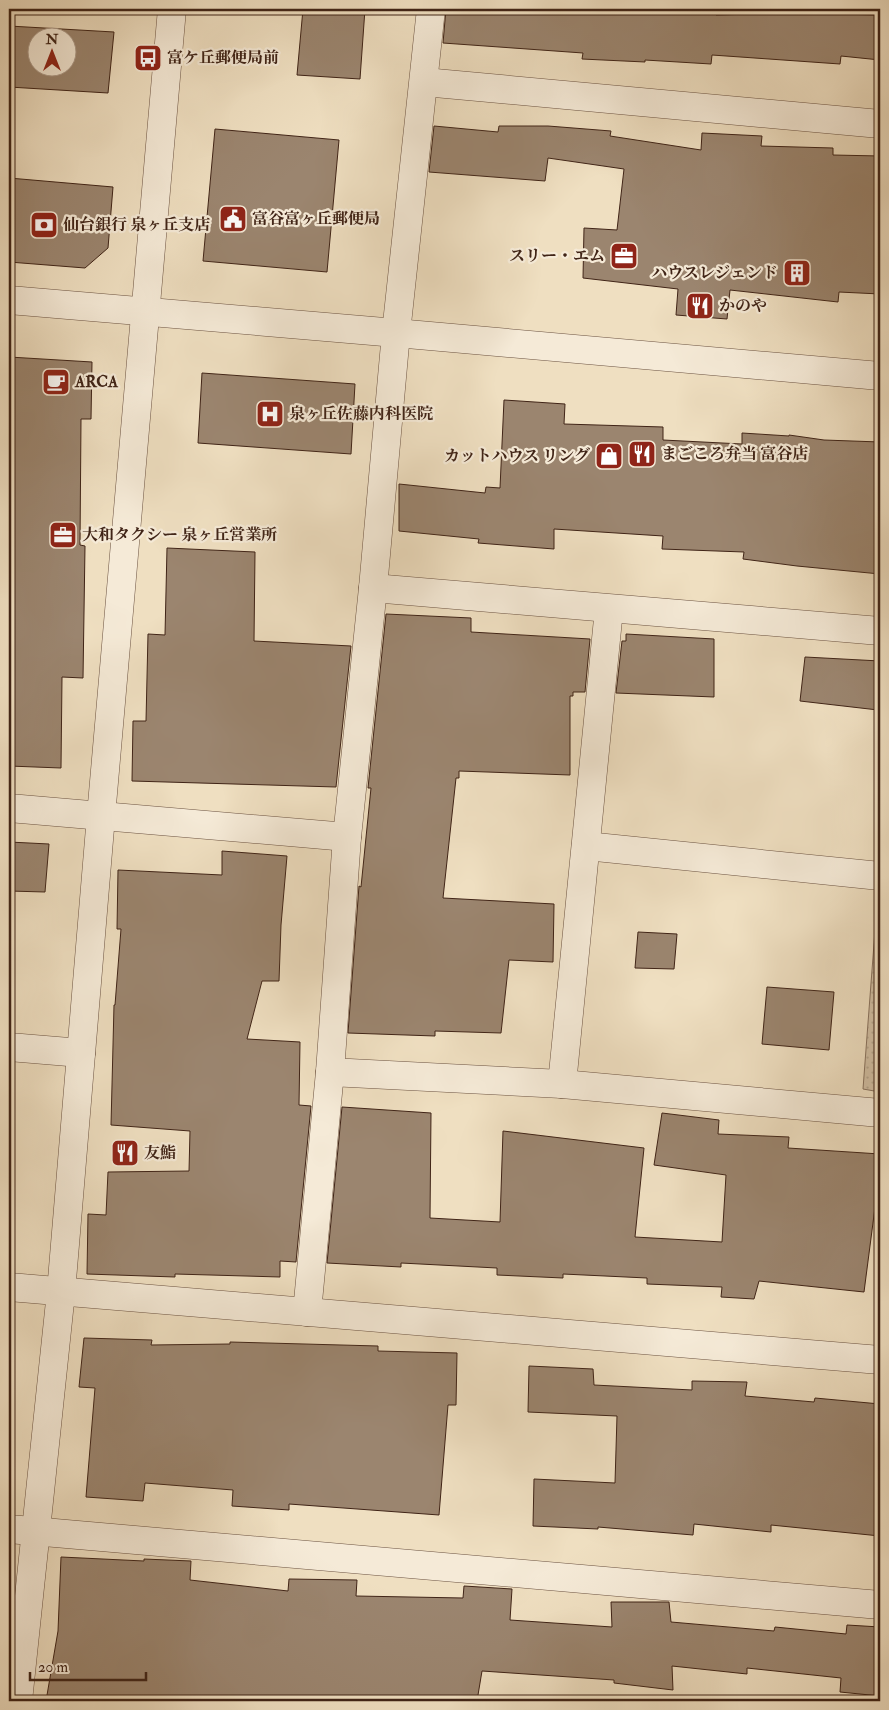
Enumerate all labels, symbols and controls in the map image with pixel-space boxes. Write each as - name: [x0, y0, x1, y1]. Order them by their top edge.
- north arrow: [28, 28, 78, 78]
- text: N: [45, 31, 59, 48]
- bus stop icon: 富ケ丘郵便局前: [133, 43, 163, 73]
- place label: 富ケ丘郵便局前: [167, 48, 279, 68]
- public building icon: 富谷富ヶ丘郵便局: [218, 204, 248, 234]
- place label: 富谷富ヶ丘郵便局: [252, 209, 380, 229]
- bank icon: 仙台銀行 泉ヶ丘支店: [29, 210, 59, 240]
- place label: 仙台銀行 泉ヶ丘支店: [63, 215, 210, 235]
- office icon: スリー・エム: [609, 241, 639, 271]
- place label: スリー・エム: [509, 246, 605, 266]
- building icon: ハウスレジェンド: [782, 258, 812, 288]
- place label: ハウスレジェンド: [651, 263, 778, 283]
- restaurant icon: かのや: [685, 291, 715, 321]
- place label: かのや: [719, 296, 767, 316]
- cafe icon: ARCA: [41, 367, 71, 397]
- place label: ARCA: [74, 372, 119, 392]
- hospital icon: 泉ヶ丘佐藤内科医院: [255, 399, 285, 429]
- place label: 泉ヶ丘佐藤内科医院: [289, 404, 433, 424]
- restaurant icon: まごころ弁当 富谷店: [627, 439, 657, 469]
- shop icon: カットハウス リング: [594, 441, 624, 471]
- place label: まごころ弁当 富谷店: [661, 444, 808, 464]
- place label: カットハウス リング: [444, 446, 590, 466]
- office icon: 大和タクシー 泉ヶ丘営業所: [48, 520, 78, 550]
- place label: 大和タクシー 泉ヶ丘営業所: [82, 525, 277, 545]
- restaurant icon: 友鮨: [110, 1138, 140, 1168]
- place label: 友鮨: [144, 1143, 176, 1163]
- scale bar: [30, 1650, 146, 1682]
- text: 20 m: [38, 1658, 68, 1677]

